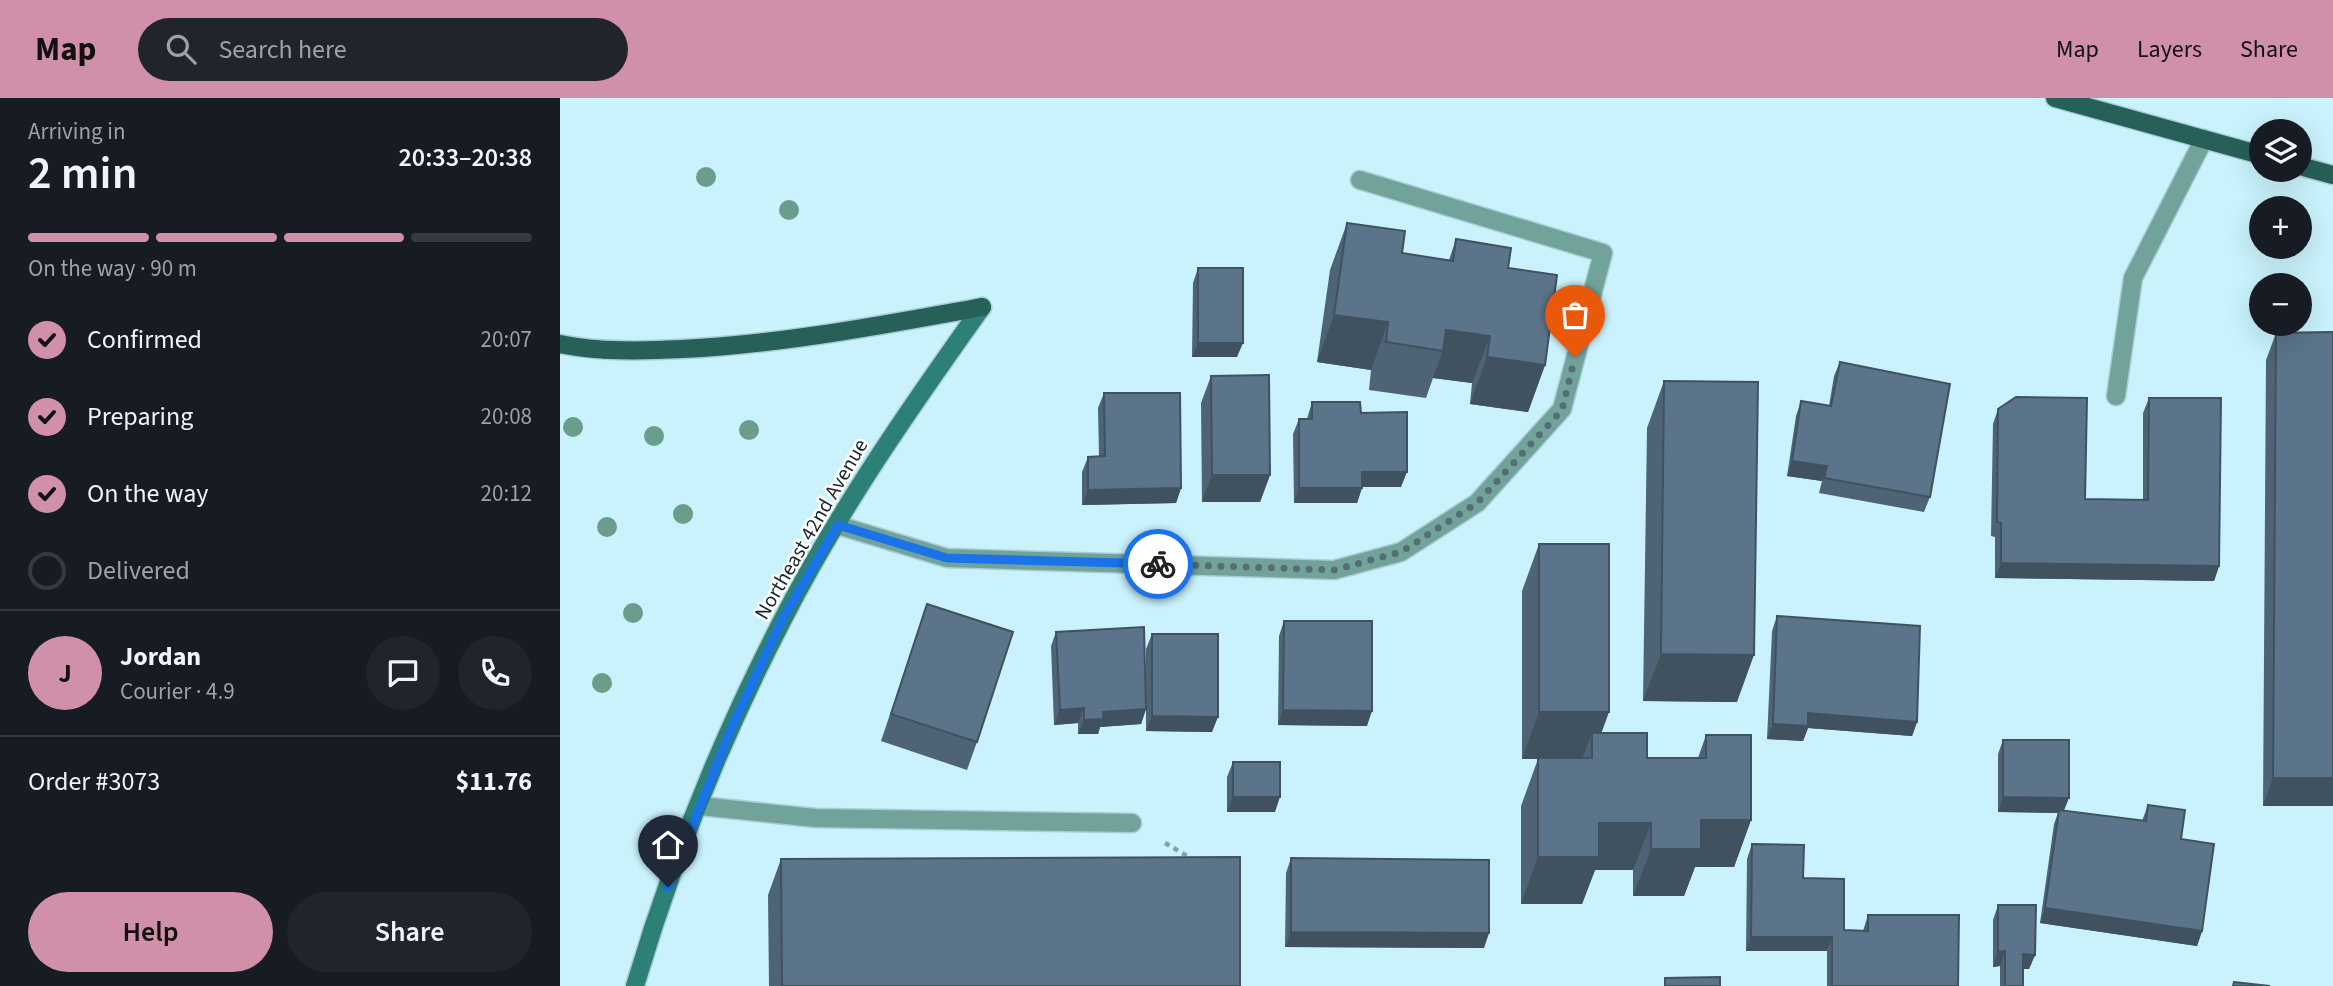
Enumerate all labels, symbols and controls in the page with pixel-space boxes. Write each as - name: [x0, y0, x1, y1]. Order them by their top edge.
- search box: [138, 18, 628, 81]
- text: Map: [35, 26, 96, 73]
- icon: search: [162, 30, 200, 68]
- text: Search here: [218, 31, 347, 68]
- text: Map: [2056, 32, 2099, 67]
- text: Layers: [2137, 32, 2202, 67]
- text: Share: [2240, 32, 2298, 67]
- text: Arriving in: [28, 115, 126, 148]
- map controls: [2249, 119, 2312, 336]
- button: layers: [2249, 119, 2312, 182]
- text: 20:33–20:38: [399, 139, 532, 176]
- text: 2 min: [28, 141, 137, 206]
- button: +: [2249, 196, 2312, 259]
- text: On the way · 90 m: [28, 252, 197, 285]
- button: −: [2249, 273, 2312, 336]
- pin: [1545, 285, 1605, 357]
- icon: bag: [1556, 296, 1594, 334]
- icon: check: [28, 321, 66, 359]
- text: Confirmed: [87, 321, 202, 358]
- text: 20:07: [481, 323, 532, 356]
- icon: check: [28, 398, 66, 436]
- text: Preparing: [87, 398, 193, 435]
- text: 20:08: [481, 400, 532, 433]
- street label: Northeast 42nd Avenue: [747, 433, 875, 625]
- icon: check: [28, 475, 66, 513]
- text: On the way: [87, 475, 208, 512]
- text: 20:12: [481, 477, 532, 510]
- courier: [1123, 529, 1193, 599]
- icon: bike: [1139, 545, 1177, 583]
- text: Delivered: [87, 552, 190, 589]
- button: chat: [366, 636, 440, 710]
- button: phone: [458, 636, 532, 710]
- text: Jordan: [120, 638, 201, 675]
- text: J: [58, 655, 72, 692]
- text: Courier · 4.9: [120, 675, 235, 708]
- text: Order #3073: [28, 763, 160, 800]
- text: $11.76: [456, 763, 532, 800]
- pin: [638, 815, 698, 887]
- icon: home: [649, 826, 687, 864]
- button: Help: [28, 892, 273, 972]
- button: Share: [287, 892, 532, 972]

